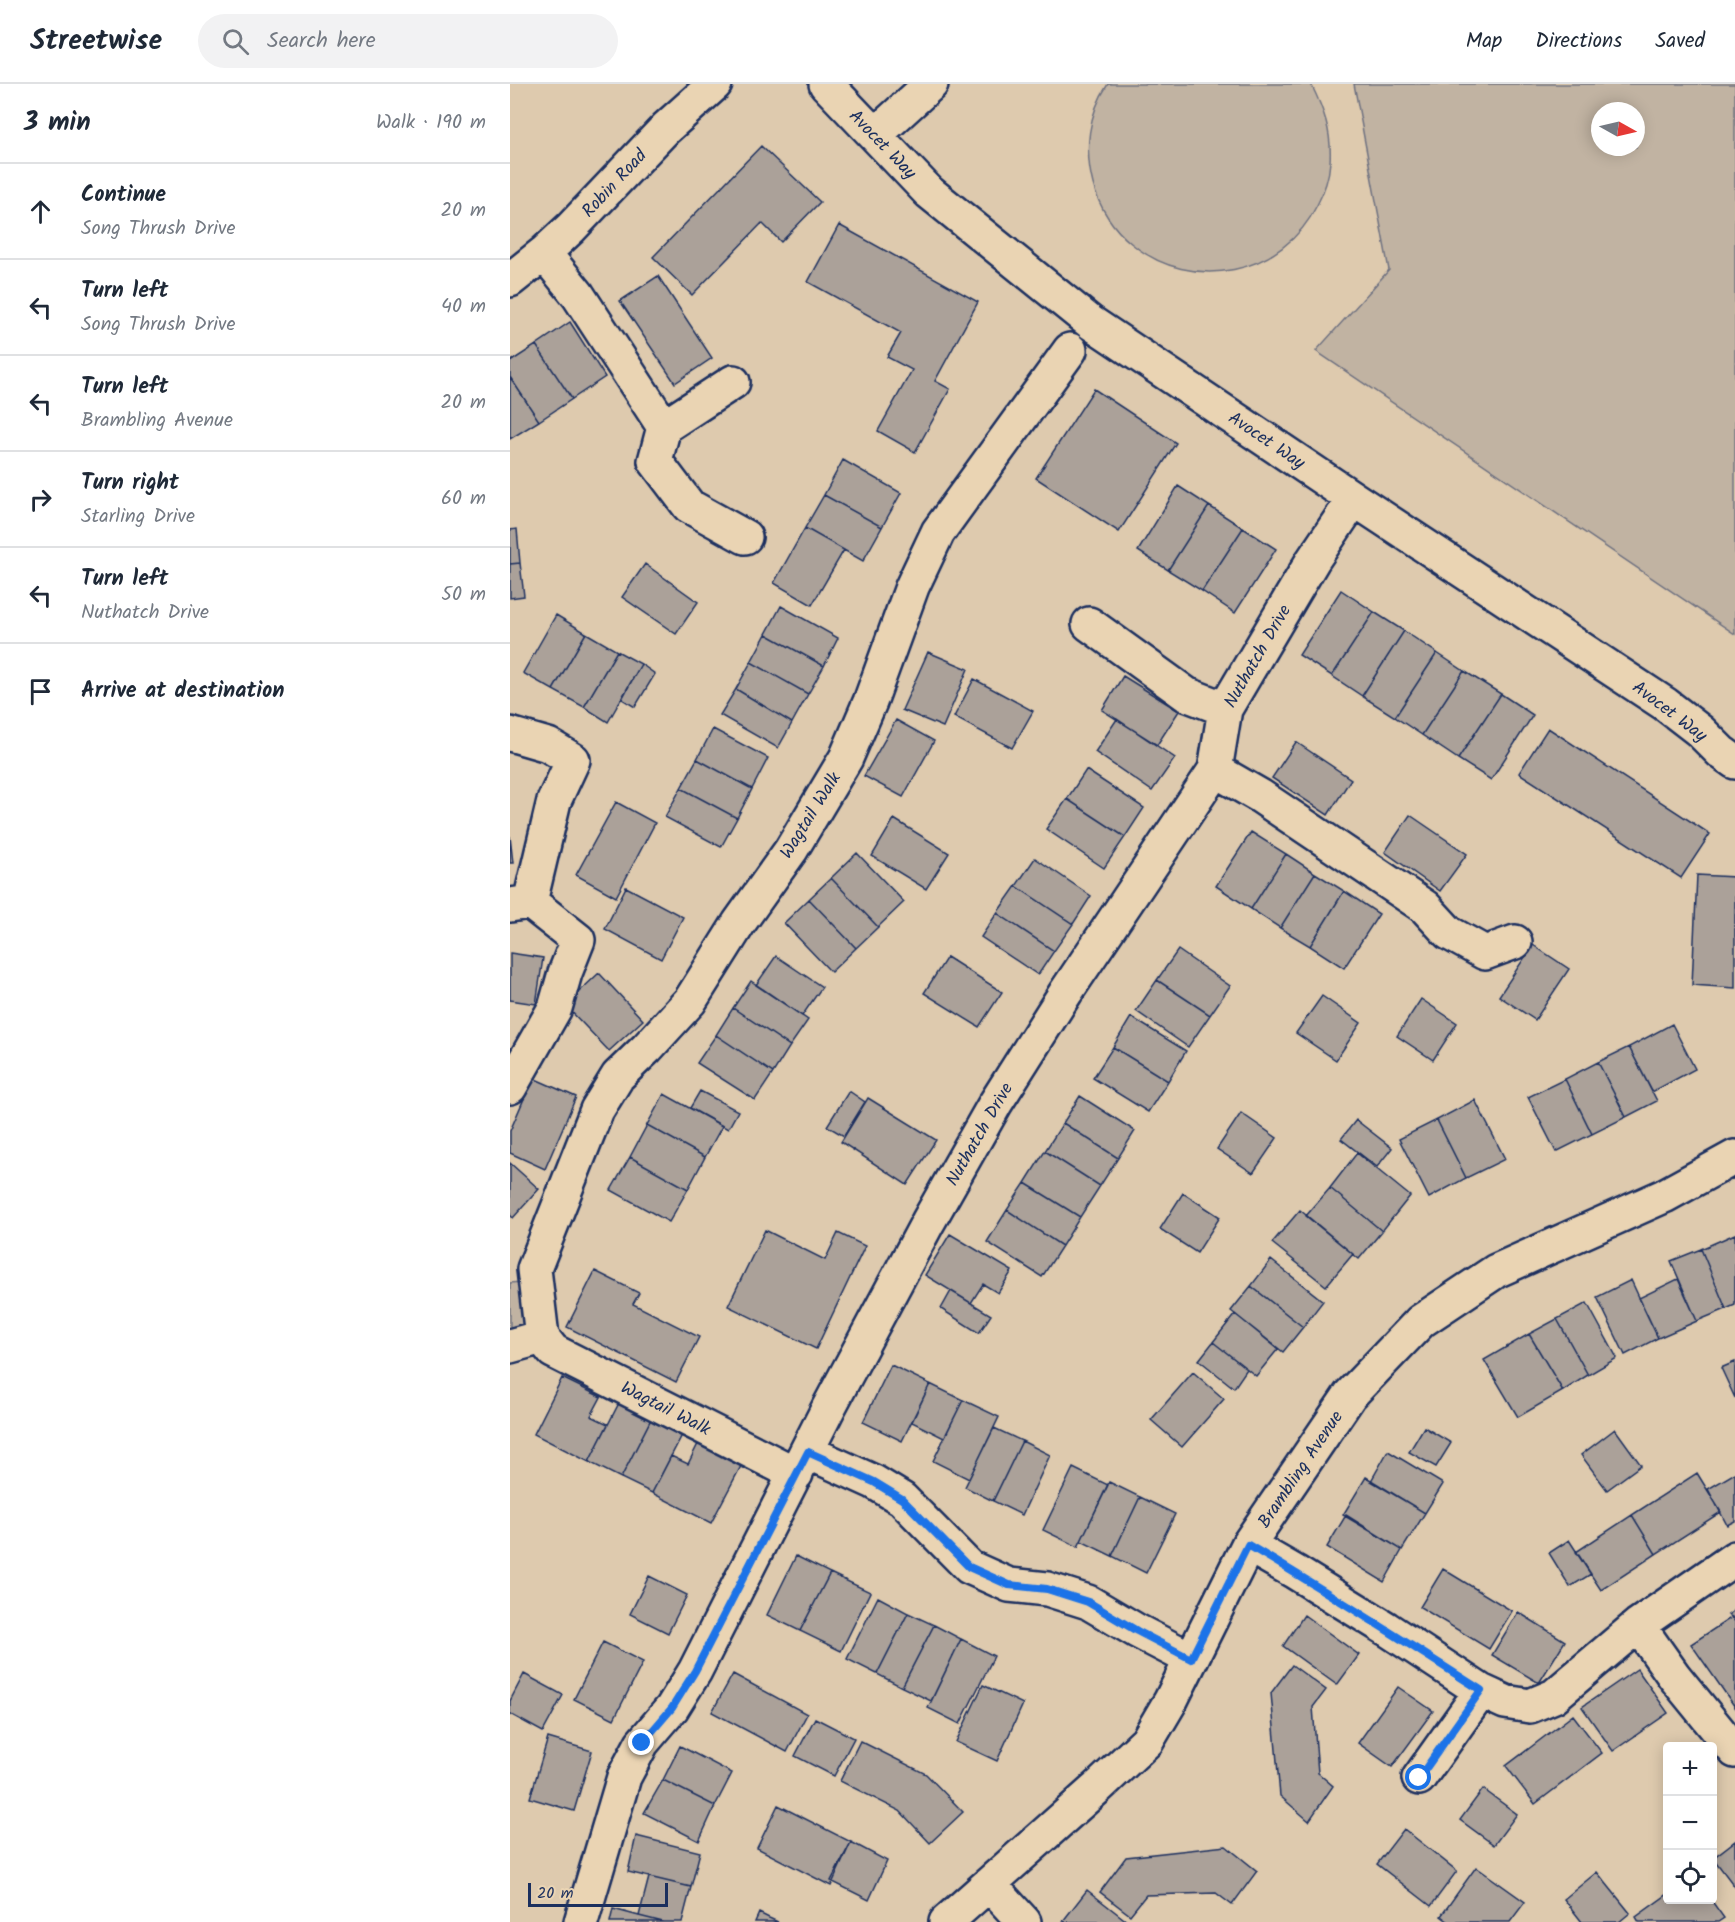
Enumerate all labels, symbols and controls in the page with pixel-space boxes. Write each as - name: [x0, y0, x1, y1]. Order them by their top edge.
- search box: [198, 14, 618, 68]
- text: Streetwise: [30, 19, 162, 64]
- text: Search here: [267, 24, 376, 59]
- icon: search: [219, 25, 252, 58]
- text: Map: [1466, 25, 1502, 58]
- text: Directions: [1535, 25, 1622, 58]
- text: Saved: [1655, 25, 1705, 58]
- text: 3 min: [24, 102, 91, 144]
- north arrow: [1591, 102, 1645, 156]
- street label: Avocet Way: [841, 103, 923, 187]
- text: Walk · 190 m: [376, 107, 486, 139]
- street label: Robin Road: [575, 142, 655, 225]
- text: Continue: [81, 178, 166, 213]
- icon: ahead: [24, 195, 57, 228]
- text: 20 m: [440, 195, 486, 227]
- text: Song Thrush Drive: [81, 213, 236, 245]
- text: Turn left: [81, 274, 168, 309]
- icon: left: [24, 291, 57, 324]
- text: 40 m: [441, 291, 486, 323]
- text: Song Thrush Drive: [81, 309, 236, 341]
- text: Turn left: [81, 370, 168, 405]
- icon: left: [24, 387, 57, 420]
- text: 20 m: [440, 387, 486, 419]
- text: Brambling Avenue: [81, 405, 233, 437]
- street label: Avocet Way: [1222, 405, 1311, 478]
- text: Turn right: [81, 466, 179, 501]
- icon: right: [24, 483, 57, 516]
- text: 60 m: [441, 483, 486, 515]
- text: Starling Drive: [81, 501, 195, 533]
- text: Turn left: [81, 562, 168, 597]
- icon: left: [24, 579, 57, 612]
- text: 50 m: [441, 579, 486, 611]
- text: Nuthatch Drive: [81, 597, 209, 629]
- street label: Nuthatch Drive: [1217, 600, 1300, 714]
- text: Arrive at destination: [81, 674, 284, 709]
- street label: Avocet Way: [1625, 674, 1713, 751]
- icon: arrive: [24, 675, 57, 708]
- street label: Wagtail Walk: [773, 766, 850, 865]
- street label: Nuthatch Drive: [939, 1078, 1022, 1192]
- street label: Wagtail Walk: [615, 1374, 716, 1445]
- street label: Brambling Avenue: [1251, 1405, 1351, 1535]
- route end: [628, 1729, 654, 1755]
- map controls: [1663, 1742, 1717, 1904]
- button: +: [1663, 1742, 1717, 1796]
- route start: [1405, 1764, 1431, 1790]
- button: −: [1663, 1796, 1717, 1850]
- button: locate: [1663, 1850, 1717, 1904]
- scale bar: [528, 1880, 668, 1908]
- text: 20 m: [537, 1881, 573, 1906]

